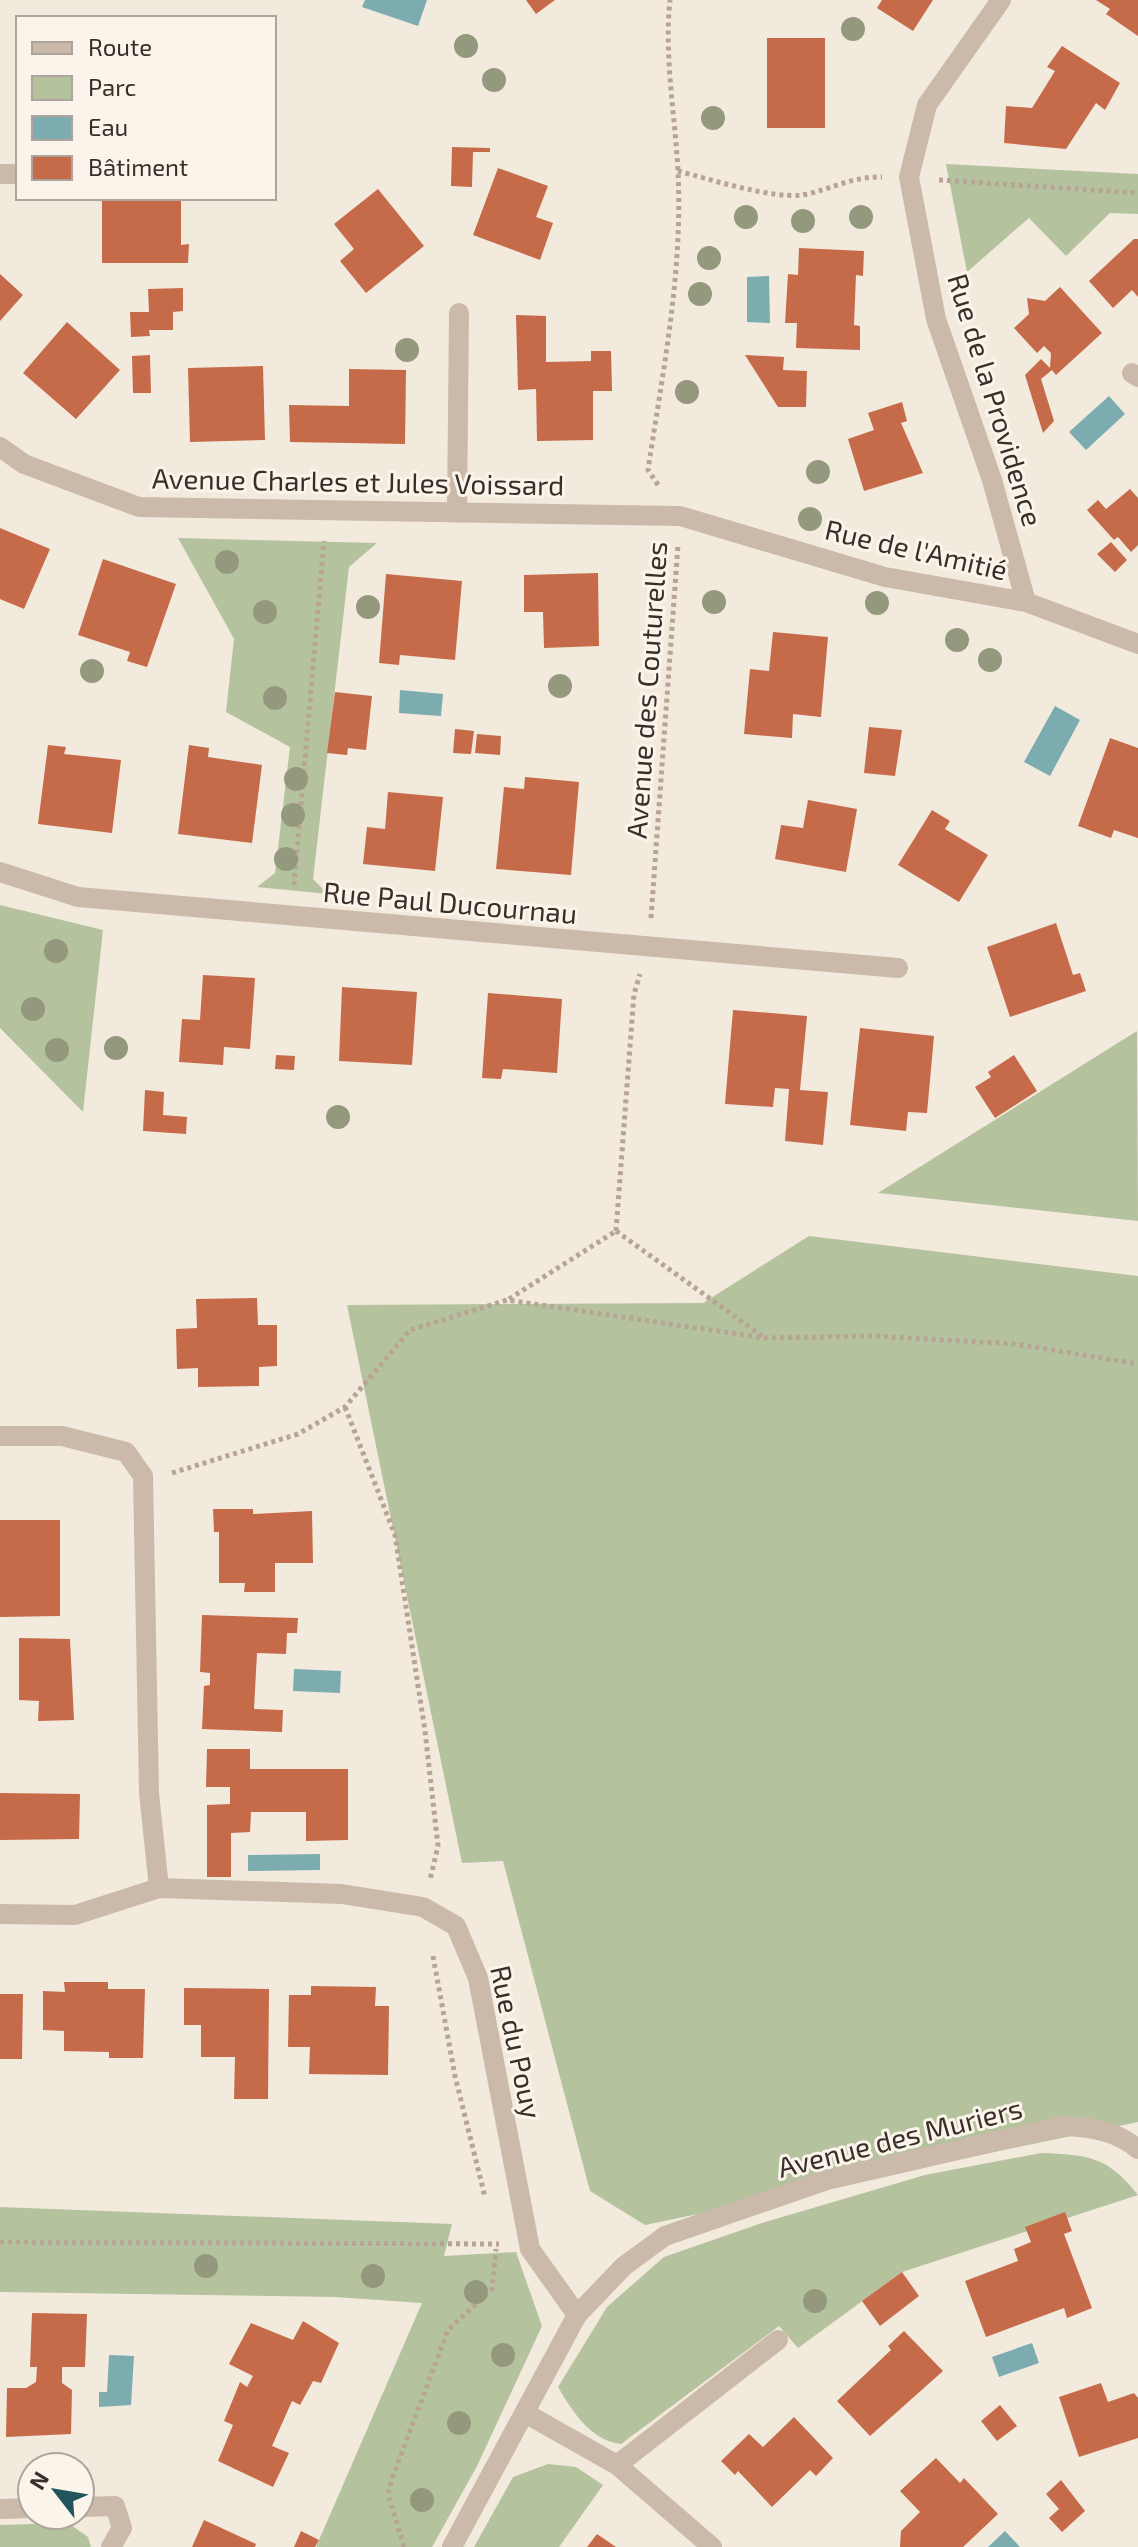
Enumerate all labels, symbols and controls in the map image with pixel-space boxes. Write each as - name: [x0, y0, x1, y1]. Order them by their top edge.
- legend: [16, 16, 276, 200]
- text: Route: [88, 32, 152, 61]
- text: Parc: [88, 72, 136, 101]
- text: Eau: [88, 112, 128, 141]
- text: Bâtiment: [88, 152, 188, 181]
- street label: Rue de la Providence: [941, 269, 1051, 530]
- street label: Avenue Charles et Jules Voissard: [152, 460, 564, 502]
- street label: Rue de l'Amitié: [822, 512, 1011, 587]
- street label: Avenue des Couturelles: [619, 540, 673, 840]
- street label: Rue Paul Ducournau: [322, 874, 579, 930]
- street label: Rue du Pouy: [484, 1962, 550, 2122]
- street label: Avenue des Muriers: [774, 2090, 1026, 2184]
- north arrow: [16, 2451, 96, 2531]
- text: N: [23, 2467, 53, 2494]

